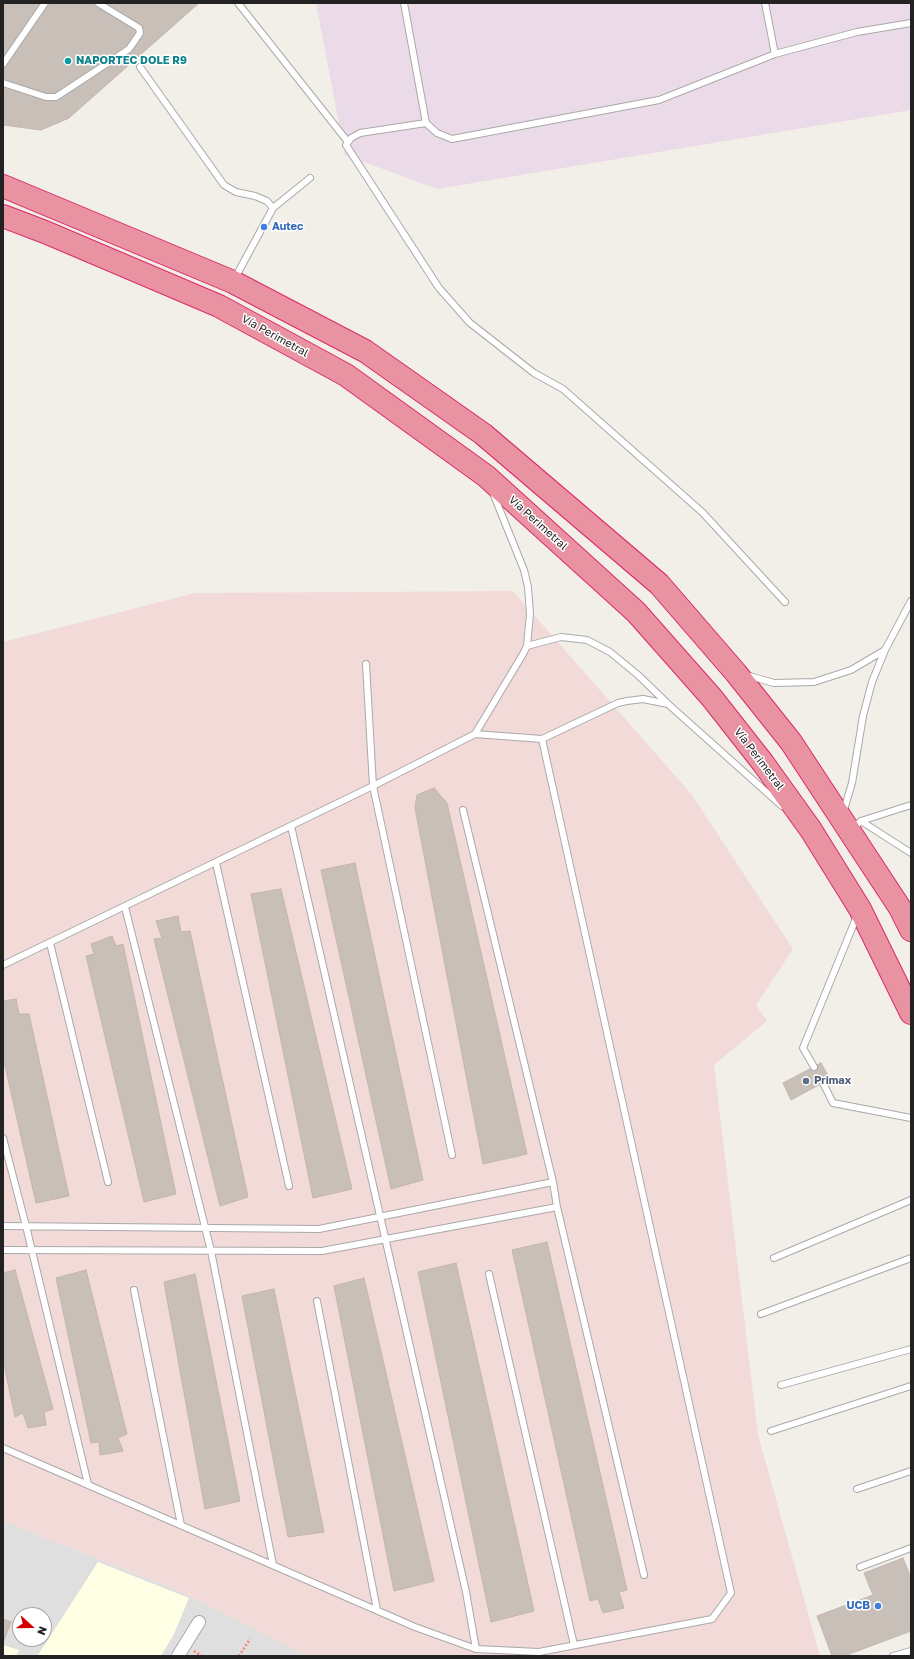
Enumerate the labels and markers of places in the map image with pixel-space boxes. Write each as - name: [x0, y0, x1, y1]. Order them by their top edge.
- place label: NAPORTEC DOLE R9: [76, 54, 187, 68]
- marker: NAPORTEC DOLE R9: [63, 56, 73, 66]
- place label: Autec: [272, 220, 303, 234]
- marker: Autec: [259, 222, 269, 232]
- place label: Primax: [814, 1074, 851, 1088]
- marker: Primax: [801, 1076, 811, 1086]
- place label: UCB: [846, 1599, 870, 1613]
- marker: UCB: [873, 1601, 883, 1611]

